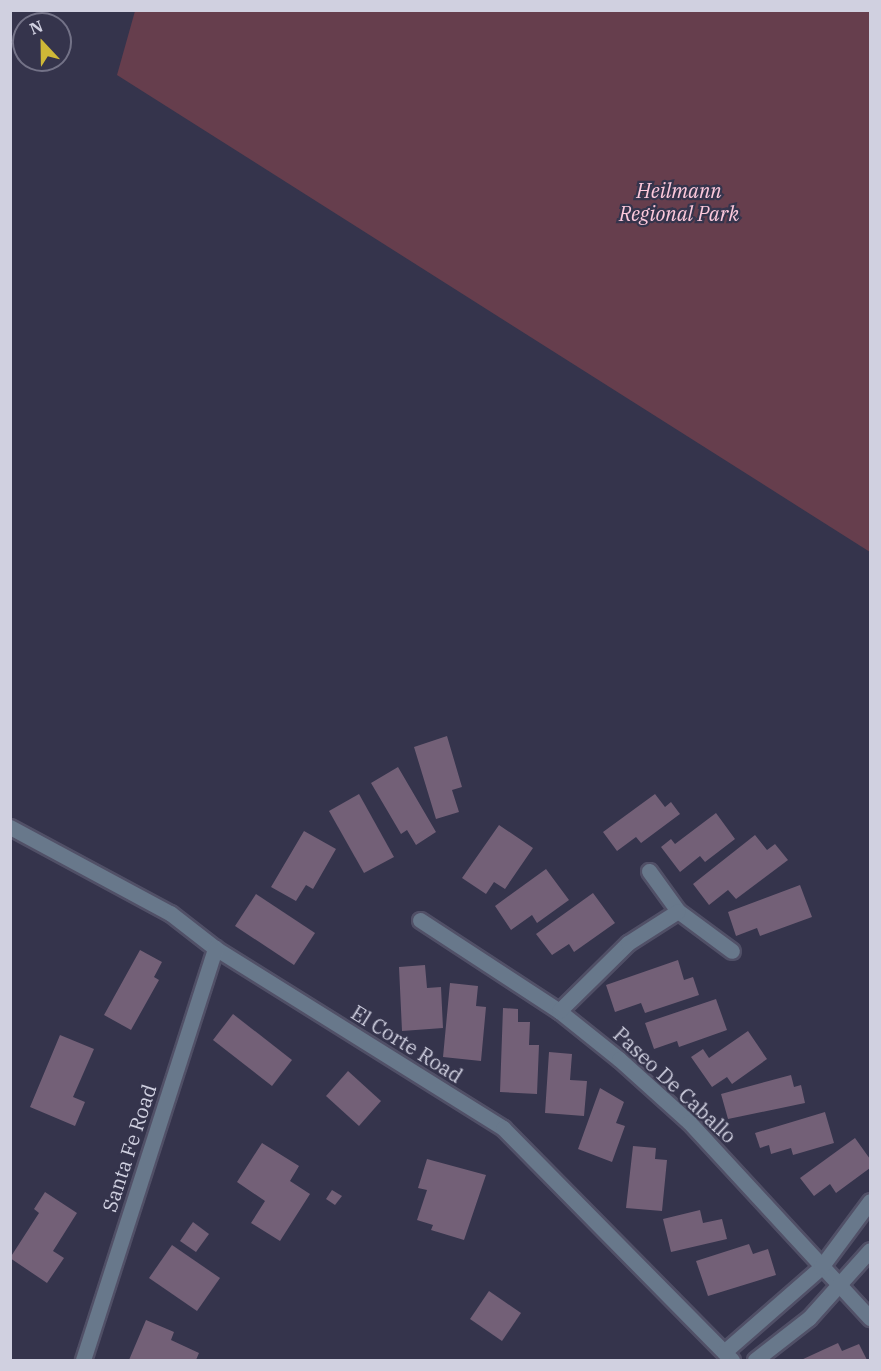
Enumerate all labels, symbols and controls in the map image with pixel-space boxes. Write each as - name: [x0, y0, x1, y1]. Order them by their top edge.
- north arrow: [12, 12, 72, 72]
- text: N: [26, 16, 46, 39]
- park label: Heilmann Regional Park: [619, 179, 739, 226]
- street label: El Corte Road: [347, 1000, 467, 1088]
- street label: Paseo De Caballo: [609, 1022, 741, 1148]
- street label: Santa Fe Road: [97, 1081, 161, 1215]

